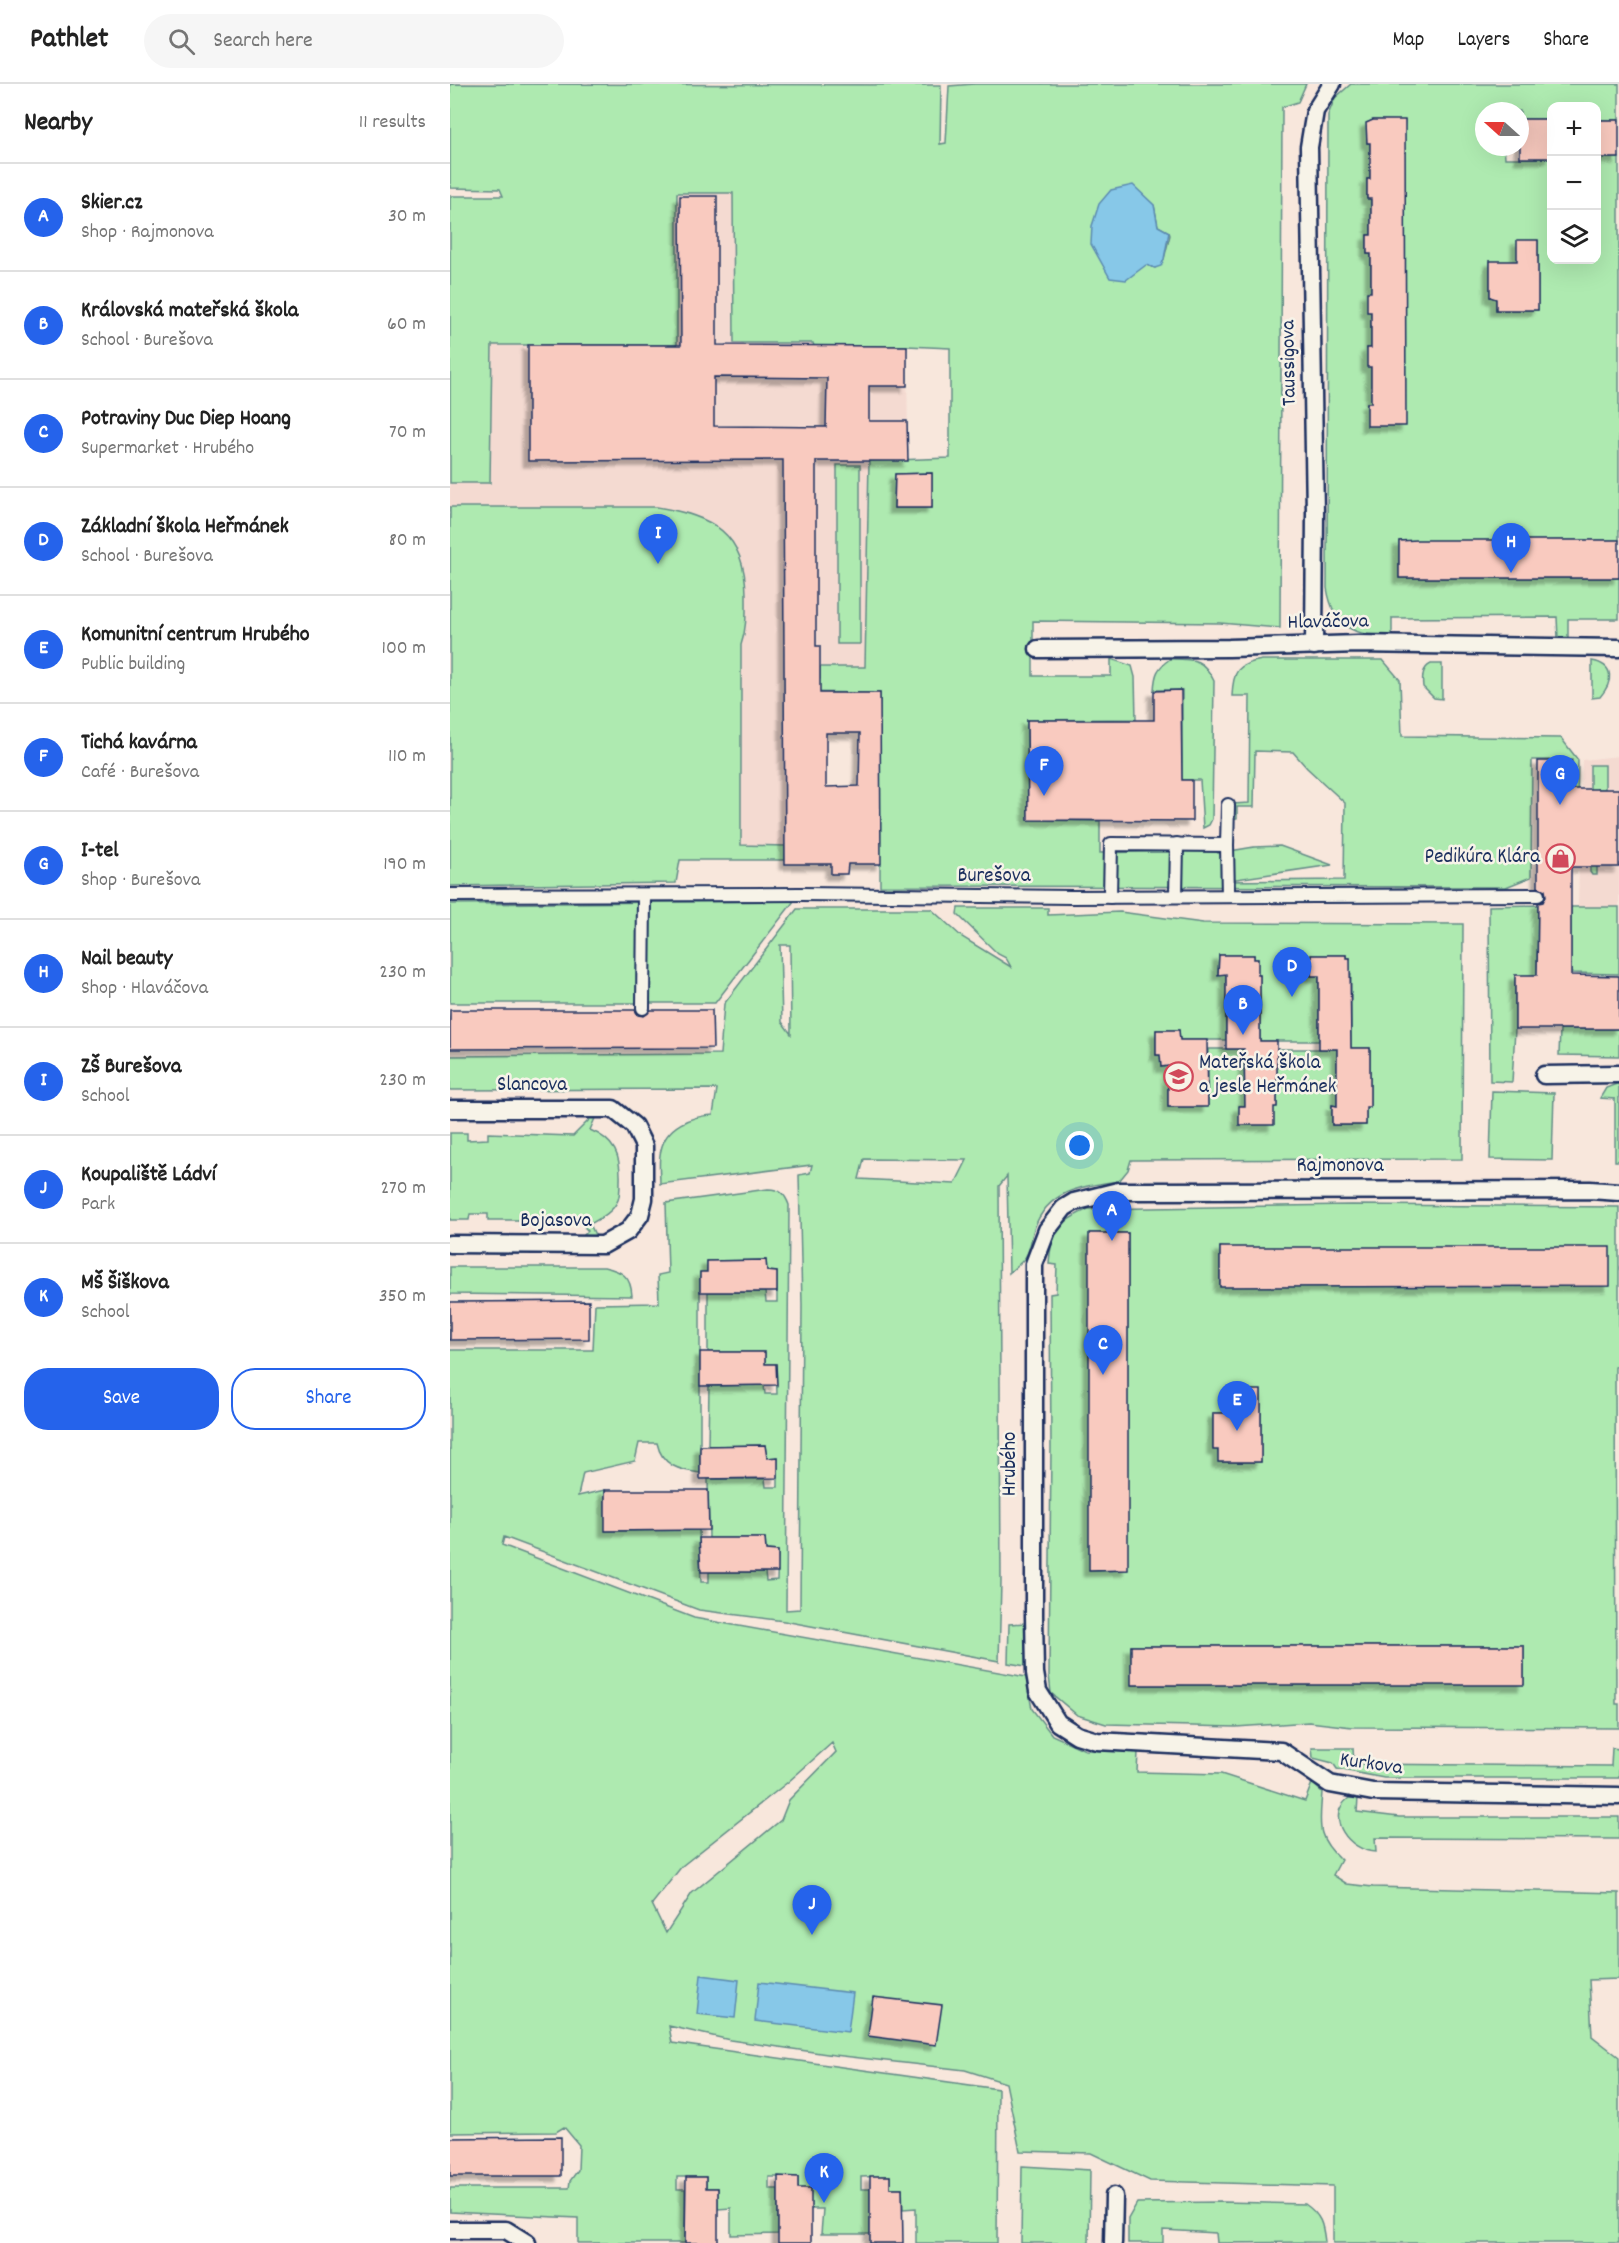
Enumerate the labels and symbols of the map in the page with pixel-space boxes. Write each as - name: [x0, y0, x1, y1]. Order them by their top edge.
- north arrow: [1475, 102, 1529, 156]
- street label: Taussigova: [1274, 319, 1306, 406]
- pin: I: [638, 514, 678, 564]
- pin: H: [1492, 524, 1530, 573]
- street label: Hlaváčova: [1287, 607, 1370, 639]
- pin: F: [1024, 746, 1064, 796]
- pin: G: [1540, 756, 1580, 805]
- shop icon: Pedikúra Klára: [1545, 842, 1577, 874]
- place label: Pedikúra Klára: [1425, 843, 1541, 873]
- street label: Burešova: [957, 862, 1032, 892]
- pin: D: [1272, 948, 1312, 997]
- pin: B: [1224, 986, 1262, 1035]
- place label: Mateřská škola a jesle Heřmánek: [1199, 1049, 1336, 1103]
- school or university icon: Mateřská škola a jesle Heřmánek: [1162, 1060, 1194, 1092]
- street label: Slancova: [497, 1071, 568, 1101]
- your location: [1065, 1131, 1094, 1160]
- street label: Rajmonova: [1296, 1152, 1385, 1182]
- pin: A: [1092, 1192, 1132, 1241]
- street label: Bojasova: [520, 1207, 593, 1237]
- pin: C: [1084, 1326, 1122, 1375]
- pin: E: [1218, 1382, 1256, 1431]
- street label: Hrubého: [996, 1432, 1026, 1496]
- street label: Kurkova: [1338, 1746, 1405, 1784]
- pin: J: [792, 1886, 832, 1935]
- pin: K: [804, 2154, 844, 2203]

